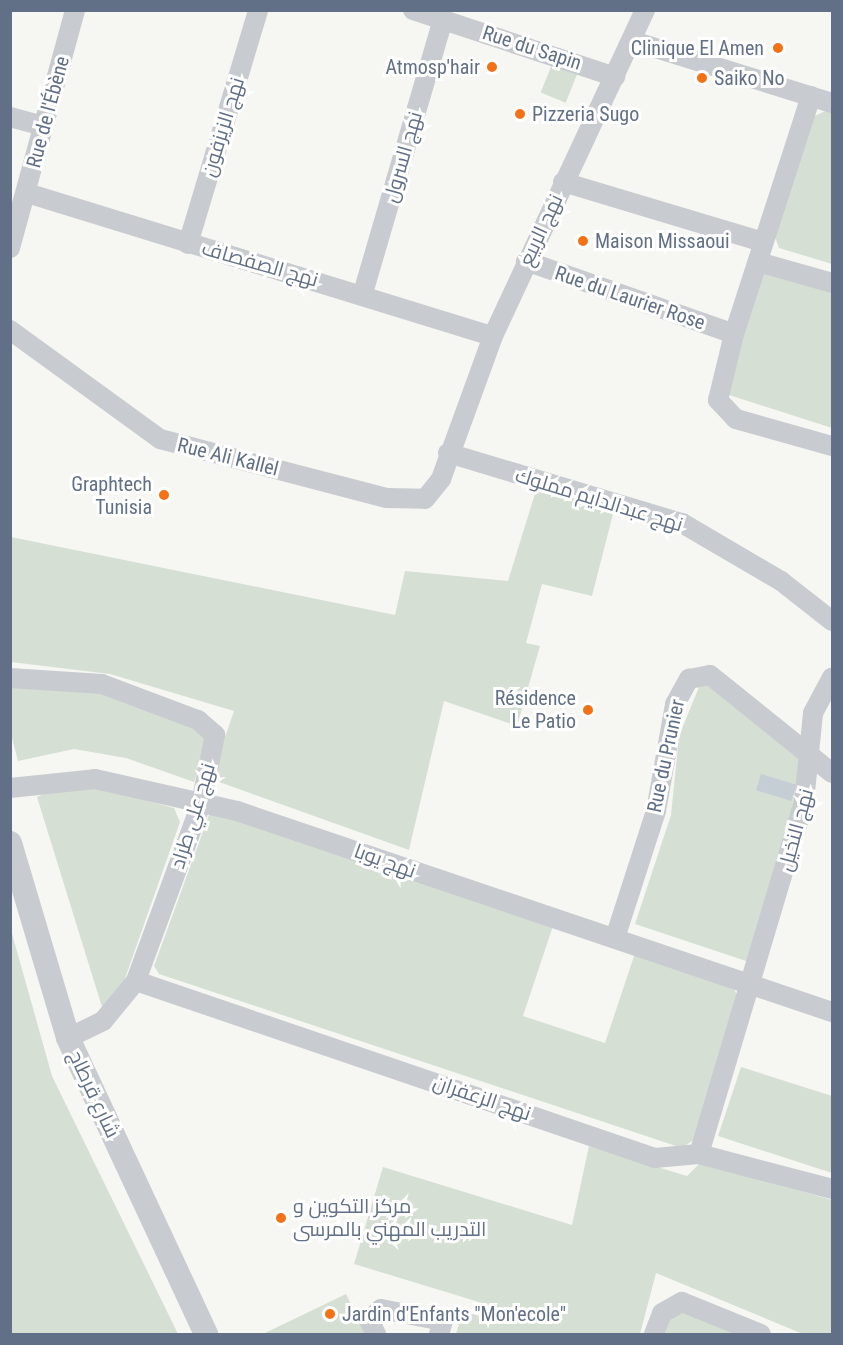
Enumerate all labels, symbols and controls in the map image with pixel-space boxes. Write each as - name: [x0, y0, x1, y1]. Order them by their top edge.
- street label: Rue du Sapin: [480, 21, 584, 75]
- place label: Clinique El Amen: [631, 36, 764, 60]
- marker: Clinique El Amen: [769, 39, 787, 57]
- street label: Rue de l'Ébène: [22, 54, 74, 170]
- place label: Atmosp'hair: [385, 55, 480, 79]
- marker: Atmosp'hair: [485, 60, 499, 74]
- place label: Saiko No: [714, 66, 785, 90]
- marker: Saiko No: [695, 71, 709, 85]
- street label: نهج الزيزفون: [197, 74, 249, 180]
- place label: Pizzeria Sugo: [532, 102, 639, 126]
- marker: Pizzeria Sugo: [513, 107, 527, 121]
- street label: نهج السرول: [379, 109, 427, 205]
- street label: نهج الربيع: [514, 190, 568, 270]
- place label: Maison Missaoui: [595, 229, 730, 253]
- marker: Maison Missaoui: [576, 234, 590, 248]
- street label: نهج الصفصاف: [199, 236, 321, 292]
- street label: Rue du Laurier Rose: [552, 261, 708, 335]
- street label: Rue Ali Kallel: [175, 433, 281, 481]
- street label: نهج عبدالدايم مملوك: [512, 463, 686, 537]
- place label: Graphtech Tunisia: [71, 472, 152, 519]
- marker: Graphtech Tunisia: [157, 488, 171, 502]
- place label: Résidence Le Patio: [495, 686, 576, 733]
- street label: Rue du Prunier: [642, 697, 690, 815]
- marker: Résidence Le Patio: [581, 703, 595, 717]
- street label: نهج علي طراد: [166, 760, 220, 872]
- street label: نهج النخيل: [773, 786, 819, 874]
- street label: نهج يوبا: [351, 839, 419, 883]
- street label: شارع قرطاج: [63, 1046, 125, 1142]
- street label: نهج الزعفران: [430, 1070, 534, 1126]
- place label: مركز التكوين و التدريب المهني بالمرسى: [293, 1194, 486, 1241]
- marker: مركز التكوين و التدريب المهني بالمرسى: [274, 1211, 288, 1225]
- place label: Jardin d'Enfants "Mon'ecole": [342, 1302, 566, 1326]
- marker: Jardin d'Enfants "Mon'ecole": [323, 1307, 337, 1321]

